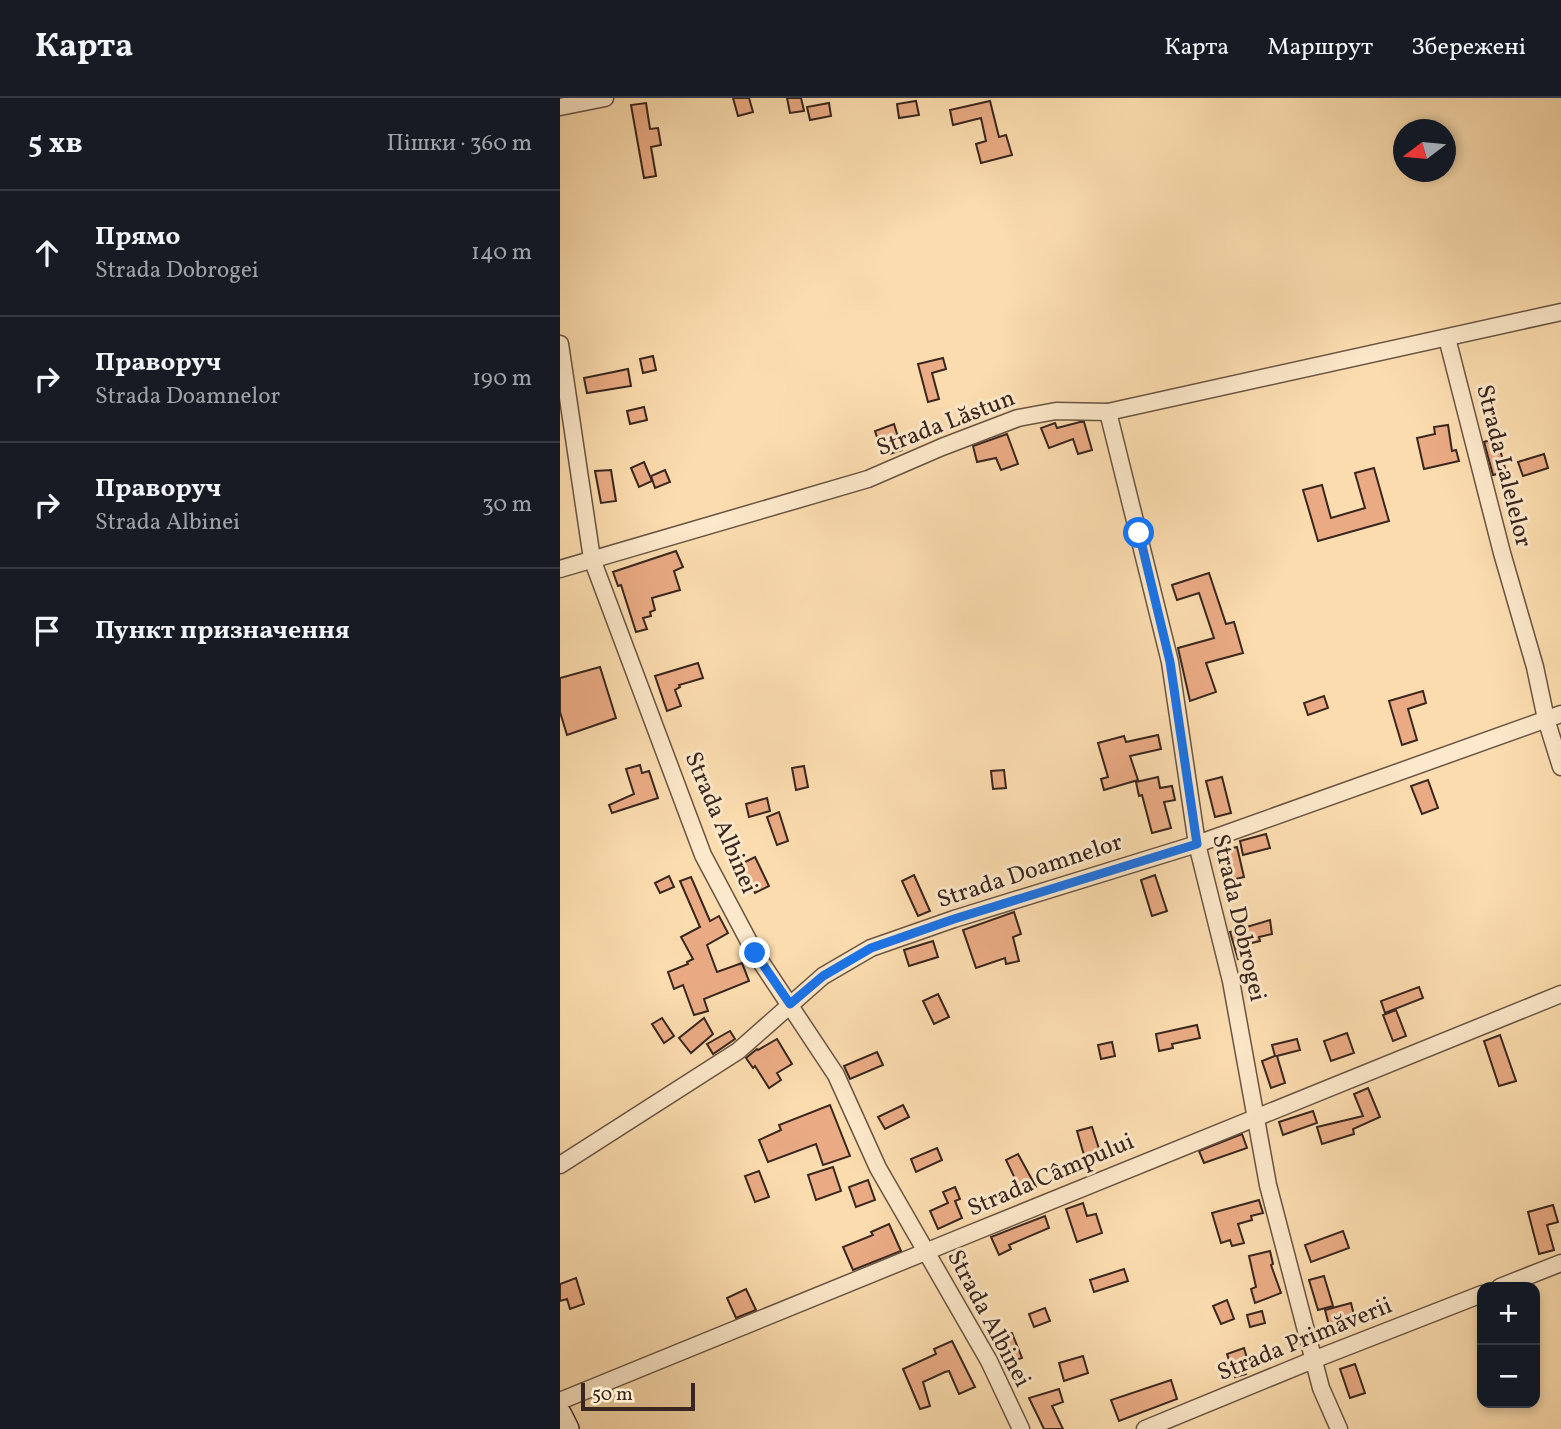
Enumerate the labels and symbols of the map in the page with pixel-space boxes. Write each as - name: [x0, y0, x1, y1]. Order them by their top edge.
- north arrow: [1393, 119, 1456, 182]
- street label: Strada Lalelelor: [1466, 381, 1540, 551]
- street label: Strada Lăstun: [872, 382, 1020, 466]
- route start: [1123, 517, 1154, 548]
- street label: Strada Albinei: [675, 747, 765, 899]
- street label: Strada Doamnelor: [933, 826, 1127, 918]
- street label: Strada Dobrogei: [1202, 831, 1274, 1005]
- route end: [739, 937, 770, 968]
- street label: Strada Câmpului: [962, 1126, 1140, 1226]
- street label: Strada Albinei: [937, 1244, 1039, 1394]
- street label: Strada Primăverii: [1212, 1289, 1398, 1391]
- scale bar: [581, 1380, 695, 1412]

